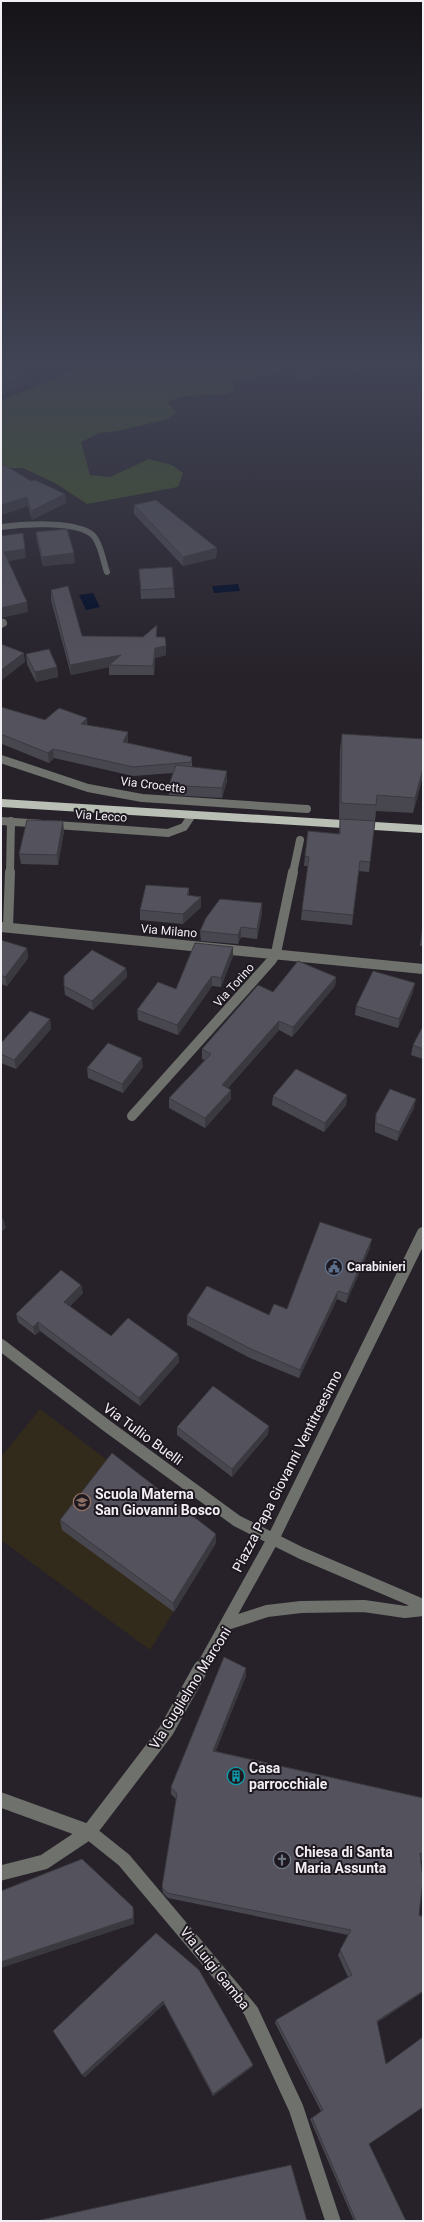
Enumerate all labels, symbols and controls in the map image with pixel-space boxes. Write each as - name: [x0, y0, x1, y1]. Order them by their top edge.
- street label: Via Crocette: [120, 774, 186, 796]
- street label: Via Lecco: [74, 807, 128, 825]
- street label: Via Milano: [140, 922, 198, 940]
- street label: Via Torino: [211, 960, 257, 1010]
- public building icon: Carabinieri: [324, 1257, 344, 1277]
- place label: Carabinieri: [347, 1260, 406, 1274]
- street label: Piazza Papa Giovanni Ventitreesimo: [229, 1367, 345, 1575]
- street label: Via Tullio Buelli: [100, 1400, 186, 1468]
- place label: Scuola Materna San Giovanni Bosco: [95, 1486, 220, 1518]
- school or university icon: Scuola Materna San Giovanni Bosco: [72, 1492, 92, 1512]
- street label: Via Guglielmo Marconi: [146, 1624, 234, 1752]
- place label: Casa parrocchiale: [249, 1760, 328, 1792]
- building icon: Casa parrocchiale: [226, 1766, 246, 1786]
- place label: Chiesa di Santa Maria Assunta: [295, 1844, 393, 1876]
- church icon: Chiesa di Santa Maria Assunta: [272, 1850, 292, 1870]
- street label: Via Luigi Gamba: [177, 1924, 253, 2012]

